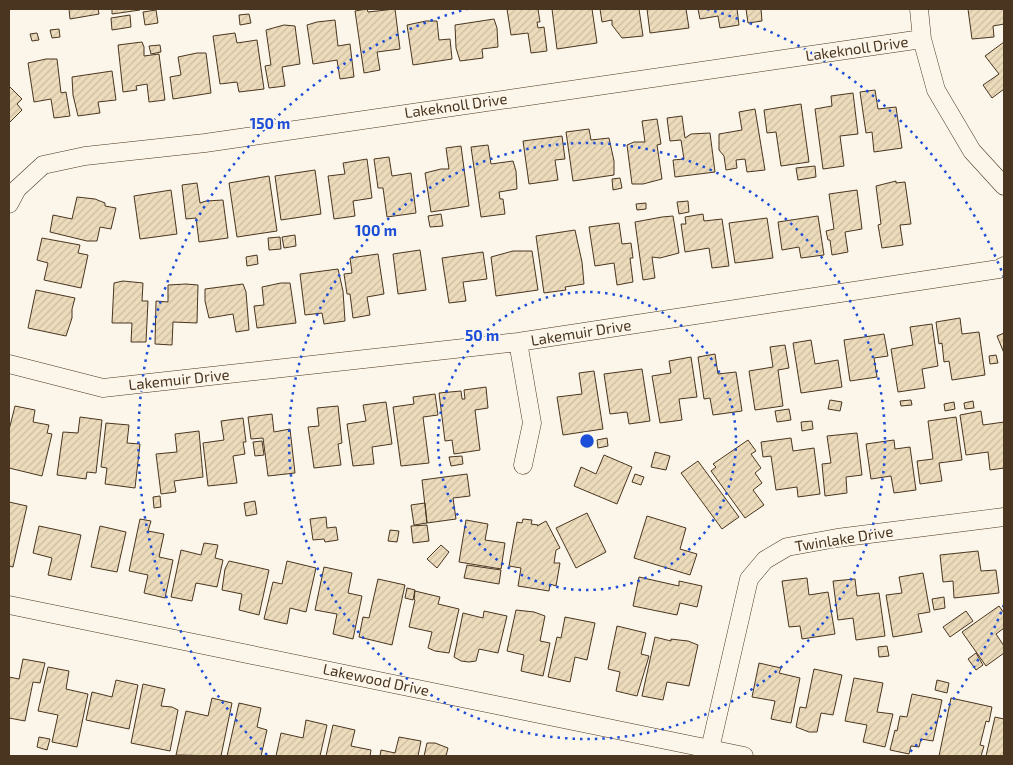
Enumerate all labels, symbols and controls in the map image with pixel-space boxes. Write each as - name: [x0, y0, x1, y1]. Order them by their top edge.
- street label: Lakeknoll Drive: [804, 32, 909, 64]
- street label: Lakeknoll Drive: [403, 89, 508, 121]
- text: 150 m: [250, 114, 290, 132]
- text: 100 m: [355, 221, 397, 239]
- street label: Lakemuir Drive: [529, 315, 632, 349]
- text: 50 m: [465, 326, 499, 344]
- street label: Lakemuir Drive: [127, 365, 230, 393]
- centre of rings: [578, 432, 596, 450]
- street label: Twinlake Drive: [793, 521, 894, 555]
- street label: Lakewood Drive: [321, 659, 431, 699]

